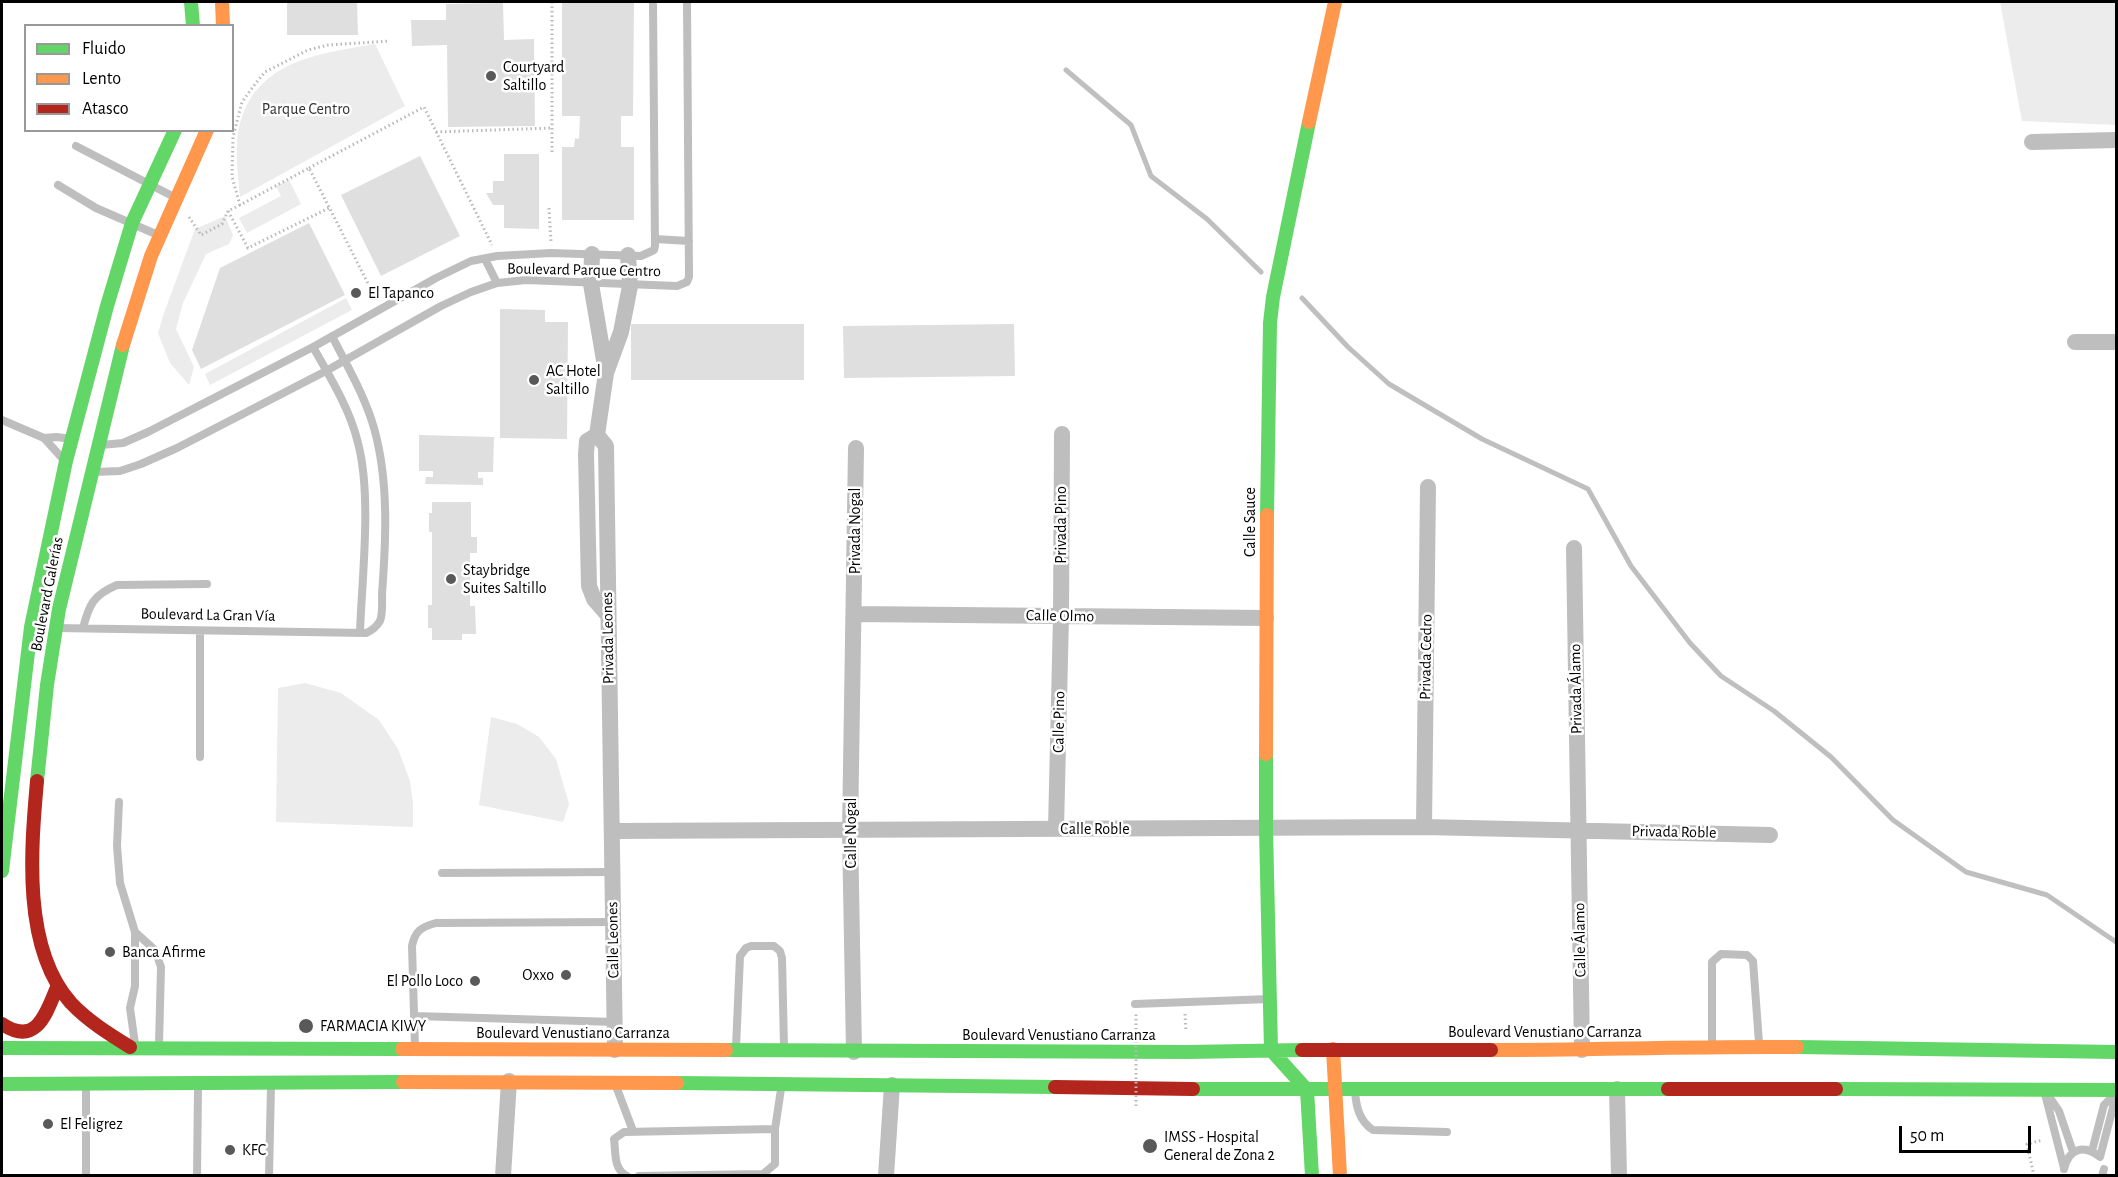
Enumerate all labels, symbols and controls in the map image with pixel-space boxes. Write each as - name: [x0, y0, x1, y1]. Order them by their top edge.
- legend: [24, 24, 234, 132]
- text: Fluido: [82, 40, 126, 58]
- place label: Courtyard Saltillo: [503, 57, 564, 95]
- marker: Courtyard Saltillo: [484, 69, 498, 83]
- text: Lento: [82, 70, 121, 88]
- park label: Parque Centro: [262, 99, 350, 119]
- text: Atasco: [82, 100, 129, 118]
- street label: Boulevard Parque Centro: [507, 259, 661, 281]
- place label: El Tapanco: [368, 283, 434, 303]
- marker: El Tapanco: [349, 286, 363, 300]
- place label: AC Hotel Saltillo: [546, 361, 601, 399]
- marker: AC Hotel Saltillo: [527, 373, 541, 387]
- street label: Privada Pino: [1051, 486, 1071, 564]
- street label: Calle Sauce: [1240, 487, 1260, 557]
- street label: Privada Nogal: [845, 488, 865, 574]
- street label: Boulevard Galerías: [26, 535, 68, 653]
- place label: Staybridge Suites Saltillo: [463, 560, 547, 598]
- marker: Staybridge Suites Saltillo: [444, 572, 458, 586]
- street label: Privada Leones: [598, 592, 618, 684]
- street label: Boulevard La Gran Vía: [140, 604, 276, 626]
- street label: Calle Olmo: [1026, 606, 1094, 626]
- street label: Privada Cedro: [1416, 614, 1436, 700]
- street label: Privada Álamo: [1566, 644, 1586, 734]
- street label: Calle Pino: [1049, 691, 1069, 753]
- street label: Calle Nogal: [841, 797, 861, 869]
- street label: Calle Roble: [1060, 819, 1130, 839]
- street label: Privada Roble: [1631, 822, 1717, 842]
- street label: Calle Leones: [603, 901, 623, 979]
- street label: Calle Álamo: [1570, 902, 1590, 978]
- place label: Banca Afirme: [122, 942, 206, 962]
- marker: Banca Afirme: [103, 945, 117, 959]
- place label: Oxxo: [522, 965, 554, 985]
- marker: Oxxo: [559, 968, 573, 982]
- place label: El Pollo Loco: [387, 971, 463, 991]
- marker: El Pollo Loco: [468, 974, 482, 988]
- place label: FARMACIA KIWY: [320, 1016, 426, 1036]
- marker: FARMACIA KIWY: [297, 1017, 315, 1035]
- street label: Boulevard Venustiano Carranza: [1448, 1022, 1642, 1042]
- street label: Boulevard Venustiano Carranza: [476, 1023, 670, 1043]
- street label: Boulevard Venustiano Carranza: [962, 1025, 1156, 1045]
- place label: El Feligrez: [60, 1114, 123, 1134]
- scale bar: [1902, 1114, 2034, 1152]
- marker: El Feligrez: [41, 1117, 55, 1131]
- place label: IMSS - Hospital General de Zona 2: [1164, 1127, 1275, 1165]
- text: 50 m: [1910, 1127, 1944, 1145]
- marker: IMSS - Hospital General de Zona 2: [1141, 1137, 1159, 1155]
- place label: KFC: [242, 1140, 266, 1160]
- marker: KFC: [223, 1143, 237, 1157]

